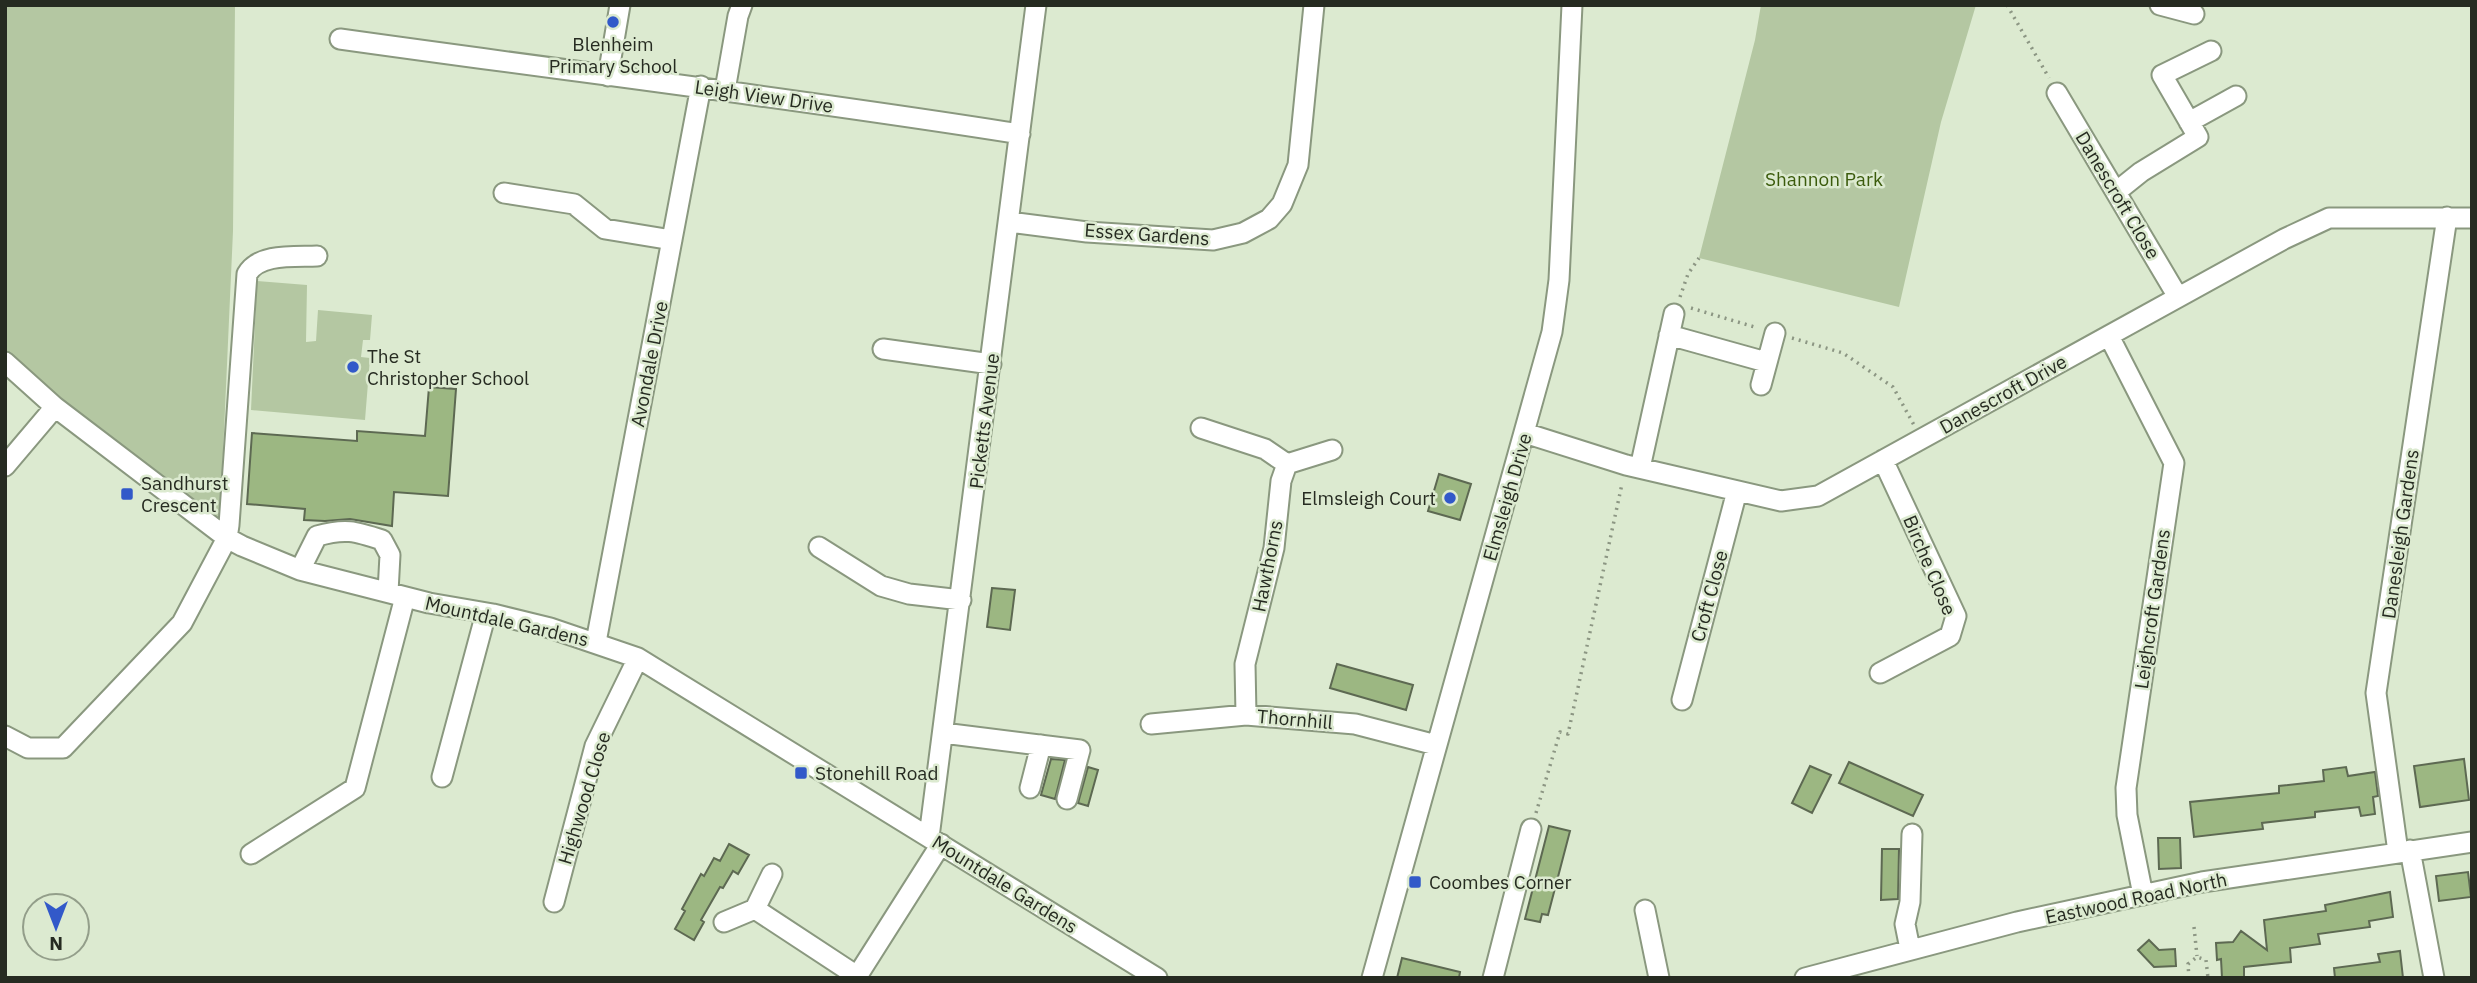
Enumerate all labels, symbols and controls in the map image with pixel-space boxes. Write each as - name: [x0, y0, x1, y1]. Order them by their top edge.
- marker: Blenheim Primary School: [605, 14, 621, 30]
- place label: Blenheim Primary School: [549, 32, 677, 78]
- street label: Leigh View Drive: [693, 74, 835, 118]
- street label: Danescroft Close: [2070, 127, 2166, 263]
- park label: Shannon Park: [1765, 167, 1883, 191]
- street label: Essex Gardens: [1084, 218, 1210, 250]
- street label: Avondale Drive: [625, 299, 673, 429]
- place label: The St Christopher School: [367, 344, 529, 390]
- street label: Danescroft Drive: [1935, 349, 2071, 439]
- street label: Picketts Avenue: [964, 352, 1004, 490]
- marker: The St Christopher School: [345, 359, 361, 375]
- street label: Elmsleigh Drive: [1477, 430, 1537, 564]
- street label: Danesleigh Gardens: [2376, 448, 2424, 620]
- place label: Sandhurst Crescent: [141, 471, 228, 517]
- marker: Sandhurst Crescent: [119, 486, 135, 502]
- place label: Elmsleigh Court: [1301, 486, 1436, 510]
- marker: Elmsleigh Court: [1442, 490, 1458, 506]
- street label: Birche Close: [1898, 511, 1962, 619]
- street label: Hawthorns: [1246, 518, 1288, 614]
- street label: Leighcroft Gardens: [2129, 527, 2175, 691]
- street label: Croft Close: [1685, 548, 1733, 644]
- street label: Mountdale Gardens: [423, 591, 591, 651]
- street label: Thornhill: [1256, 704, 1334, 734]
- street label: Highwood Close: [552, 729, 616, 867]
- place label: Stonehill Road: [815, 761, 938, 785]
- marker: Stonehill Road: [793, 765, 809, 781]
- street label: Mountdale Gardens: [928, 830, 1082, 938]
- street label: Eastwood Road North: [2043, 867, 2229, 929]
- place label: Coombes Corner: [1429, 870, 1571, 894]
- marker: Coombes Corner: [1407, 874, 1423, 890]
- north arrow: [21, 892, 91, 962]
- text: N: [49, 932, 63, 956]

